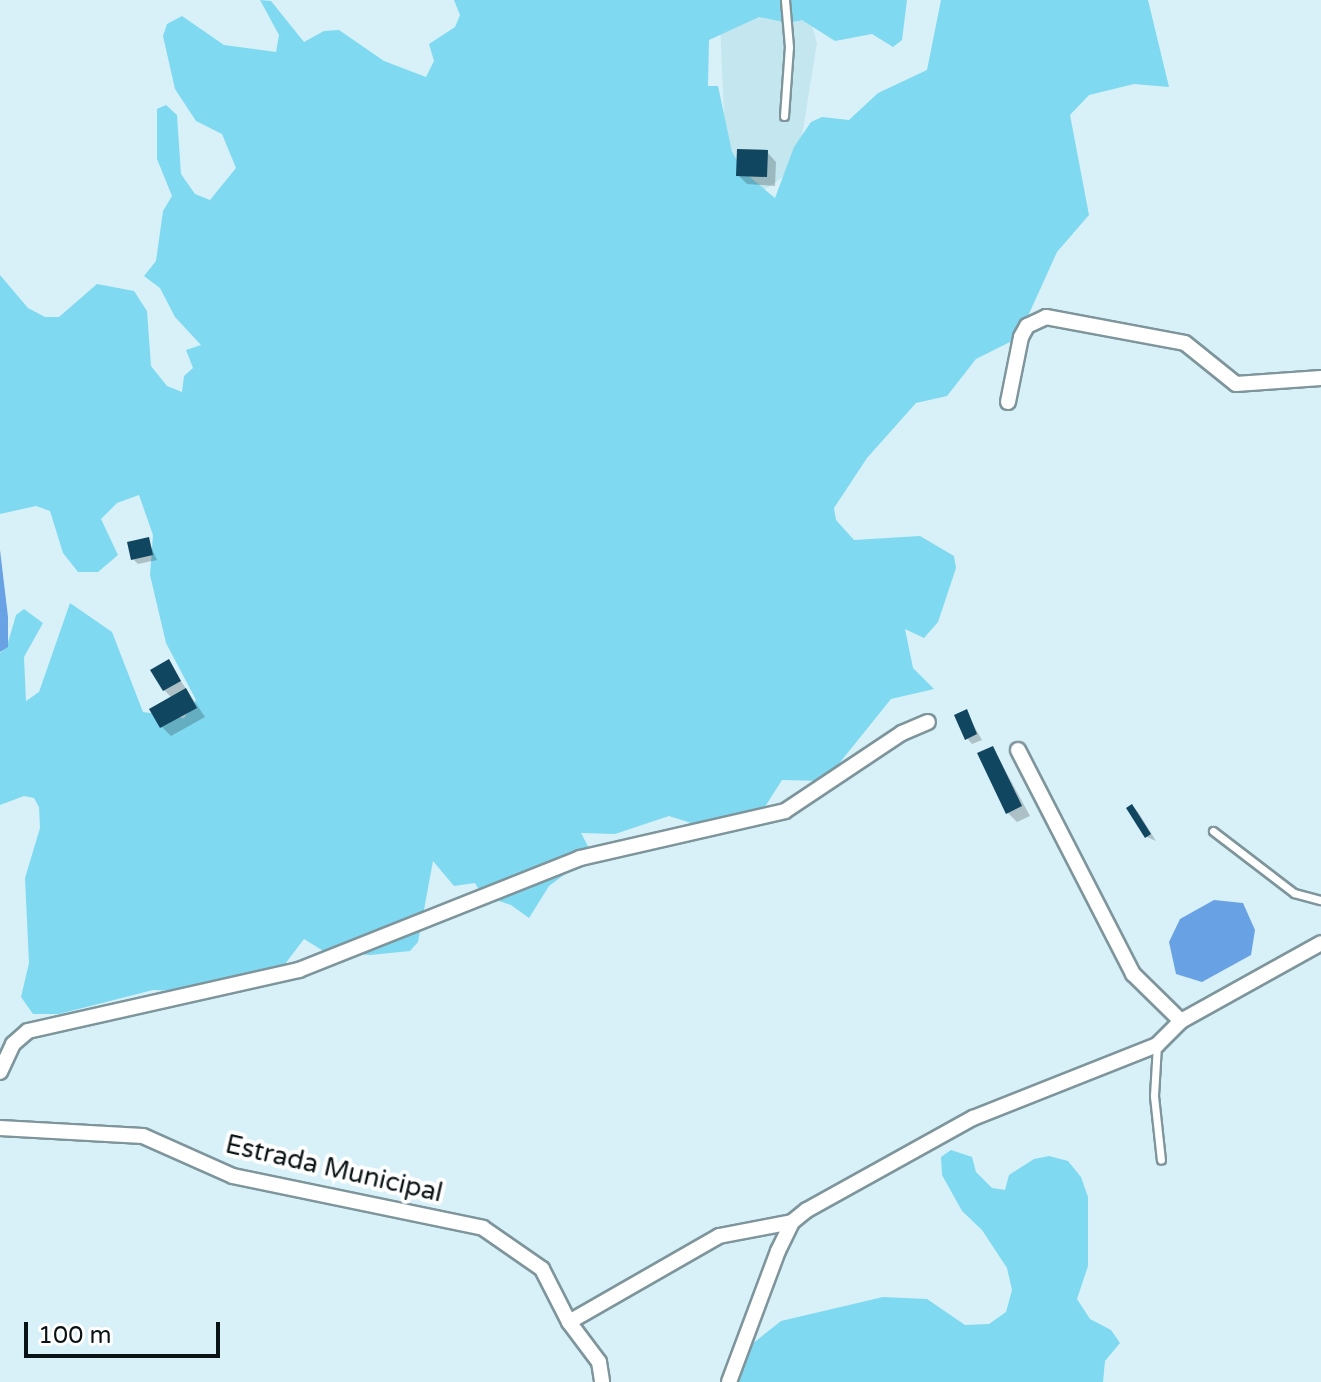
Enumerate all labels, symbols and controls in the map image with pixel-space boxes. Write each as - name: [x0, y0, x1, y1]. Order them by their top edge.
- street label: Estrada Municipal: [222, 1129, 446, 1209]
- scale bar: [28, 1306, 224, 1356]
- text: 100 m: [38, 1321, 112, 1350]

